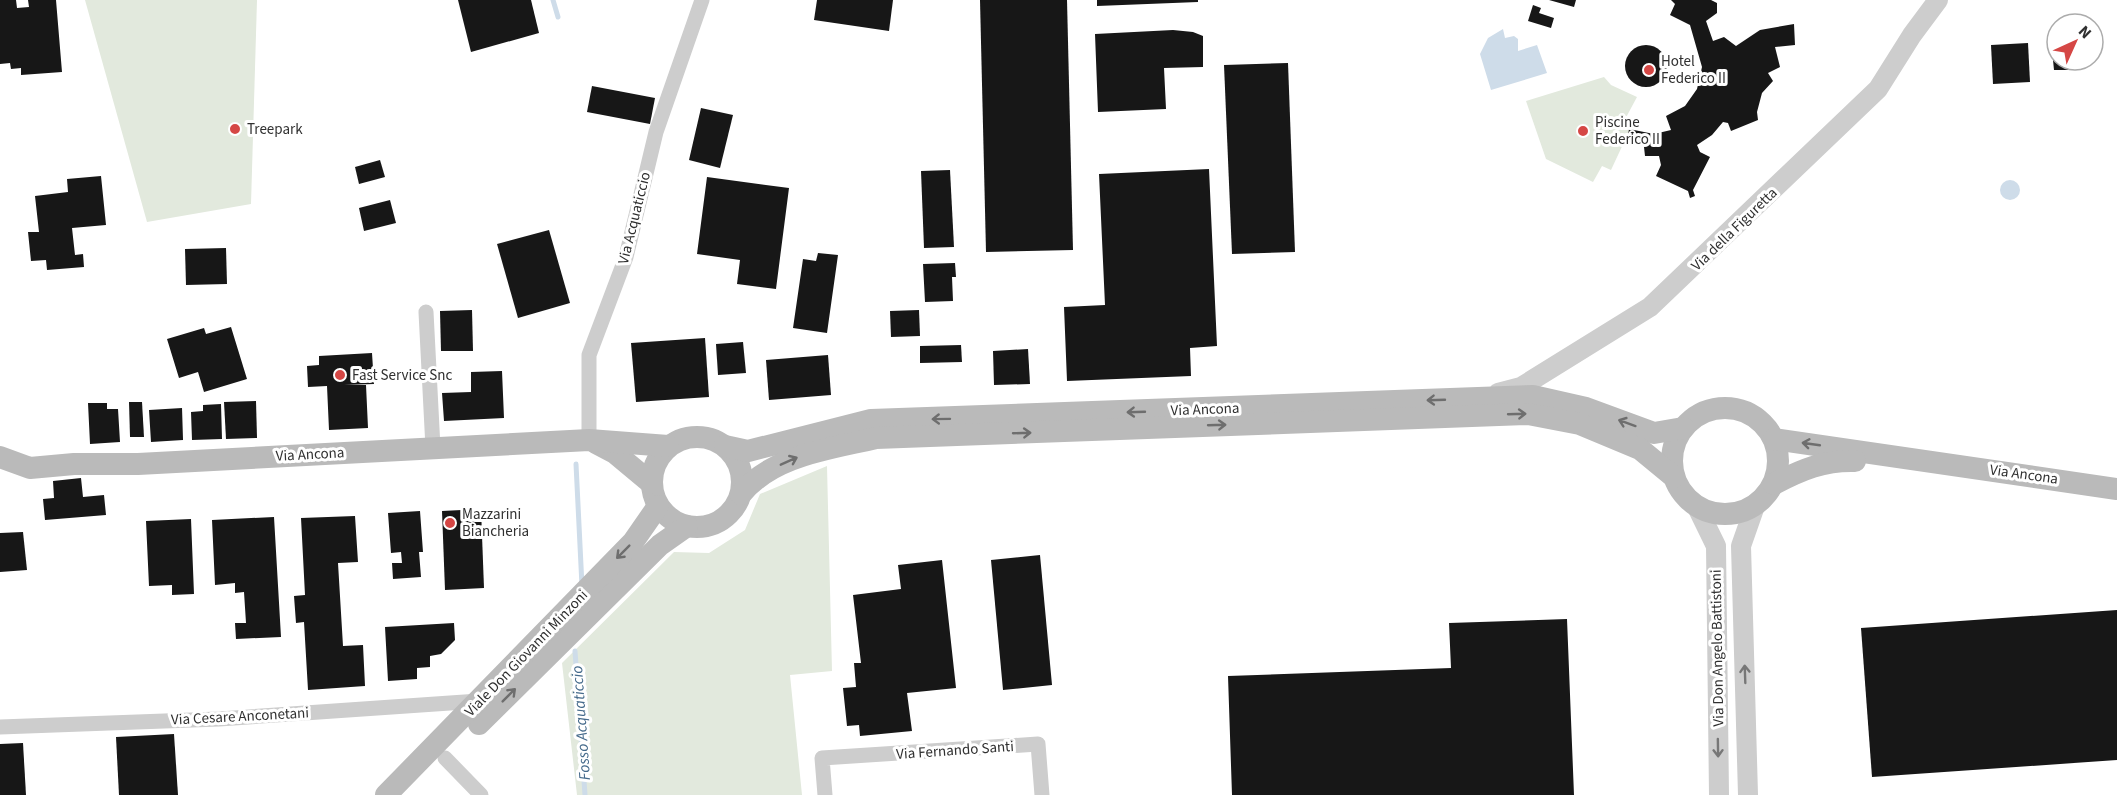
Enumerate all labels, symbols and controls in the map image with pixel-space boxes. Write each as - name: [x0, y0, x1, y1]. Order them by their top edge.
- north arrow: [2045, 12, 2105, 72]
- text: N: [2073, 21, 2096, 44]
- place label: Hotel Federico II: [1661, 51, 1726, 89]
- marker: Hotel Federico II: [1642, 63, 1656, 77]
- place label: Piscine Federico II: [1595, 112, 1660, 150]
- place label: Treepark: [247, 119, 303, 140]
- marker: Treepark: [228, 122, 242, 136]
- marker: Piscine Federico II: [1576, 124, 1590, 138]
- street label: Via Acquaticcio: [613, 170, 656, 266]
- street label: Via della Figuretta: [1687, 183, 1782, 276]
- place label: Fast Service Snc: [352, 365, 452, 386]
- marker: Fast Service Snc: [333, 368, 347, 382]
- one-way arrow: [1426, 394, 1446, 405]
- street label: Via Ancona: [1170, 398, 1240, 421]
- one-way arrow: [1126, 406, 1146, 418]
- one-way arrow: [1506, 408, 1526, 420]
- one-way arrow: [932, 413, 952, 425]
- one-way arrow: [1618, 417, 1636, 428]
- one-way arrow: [1207, 420, 1227, 431]
- one-way arrow: [1012, 427, 1032, 438]
- one-way arrow: [1802, 439, 1822, 450]
- street label: Via Ancona: [275, 442, 345, 467]
- one-way arrow: [779, 455, 797, 467]
- street label: Via Ancona: [1988, 459, 2059, 490]
- place label: Mazzarini Biancheria: [462, 504, 529, 542]
- marker: Mazzarini Biancheria: [443, 516, 457, 530]
- one-way arrow: [616, 545, 631, 560]
- street label: Via Don Angelo Battistoni: [1706, 569, 1729, 727]
- street label: Viale Don Giovanni Minzoni: [460, 585, 593, 722]
- one-way arrow: [1739, 664, 1750, 684]
- water label: Fosso Acquaticcio: [566, 665, 596, 781]
- one-way arrow: [501, 687, 516, 702]
- street label: Via Cesare Anconetani: [171, 702, 309, 731]
- street label: Via Fernando Santi: [896, 736, 1015, 765]
- one-way arrow: [1712, 737, 1724, 757]

